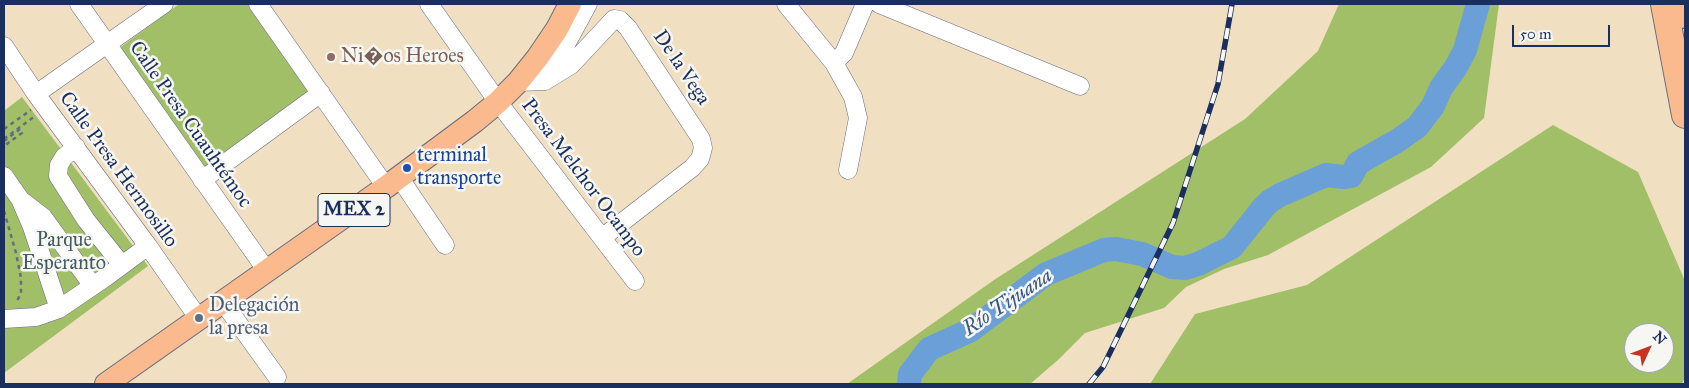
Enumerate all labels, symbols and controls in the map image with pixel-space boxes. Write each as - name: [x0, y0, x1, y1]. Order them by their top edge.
- scale bar: [1514, 15, 1612, 47]
- text: 50 m: [1520, 25, 1552, 43]
- street label: De la Vega: [647, 26, 715, 110]
- street label: Calle Presa Cuauhtémoc: [123, 37, 257, 213]
- place label: Ni�os Heroes: [341, 45, 464, 69]
- marker: Ni�os Heroes: [325, 51, 337, 63]
- street label: Calle Presa Hermosillo: [54, 88, 182, 252]
- street label: Presa Melchor Ocampo: [516, 94, 650, 262]
- place label: terminal transporte: [417, 144, 501, 191]
- marker: terminal transporte: [401, 162, 413, 174]
- road number: MEX 2: [318, 194, 390, 226]
- park label: Parque Esperanto: [22, 229, 106, 276]
- water label: Río Tijuana: [959, 264, 1057, 342]
- place label: Delegación la presa: [209, 294, 299, 341]
- marker: Delegación la presa: [193, 312, 205, 324]
- north arrow: [1624, 323, 1674, 373]
- text: N: [1649, 328, 1670, 348]

